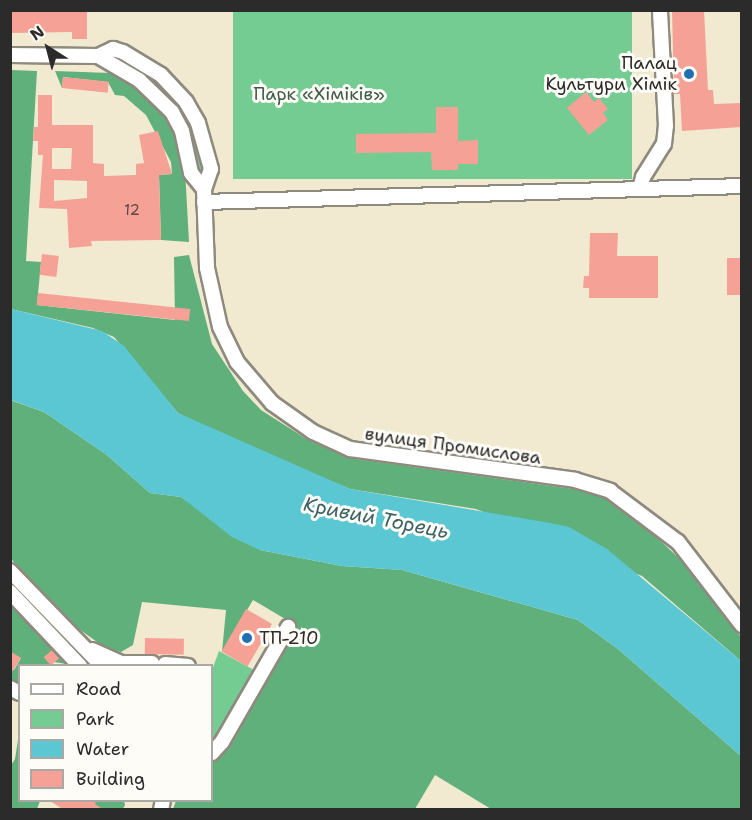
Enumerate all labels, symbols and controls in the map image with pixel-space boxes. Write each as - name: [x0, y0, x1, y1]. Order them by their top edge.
- north arrow: [18, 18, 78, 78]
- text: N: [26, 21, 48, 45]
- place label: Палац Культури Хімік: [545, 53, 677, 96]
- marker: Палац Культури Хімік: [682, 67, 696, 81]
- park label: Парк «Хіміків»: [253, 83, 385, 105]
- house number: 12: [124, 202, 140, 220]
- street label: вулиця Промислова: [363, 423, 543, 469]
- water label: Кривий Торець: [302, 492, 450, 544]
- place label: ТП-210: [259, 627, 319, 649]
- marker: ТП-210: [240, 631, 254, 645]
- legend: [18, 664, 213, 802]
- text: Road: [76, 677, 121, 701]
- text: Park: [76, 707, 115, 731]
- text: Water: [76, 737, 129, 761]
- text: Building: [76, 767, 145, 791]

